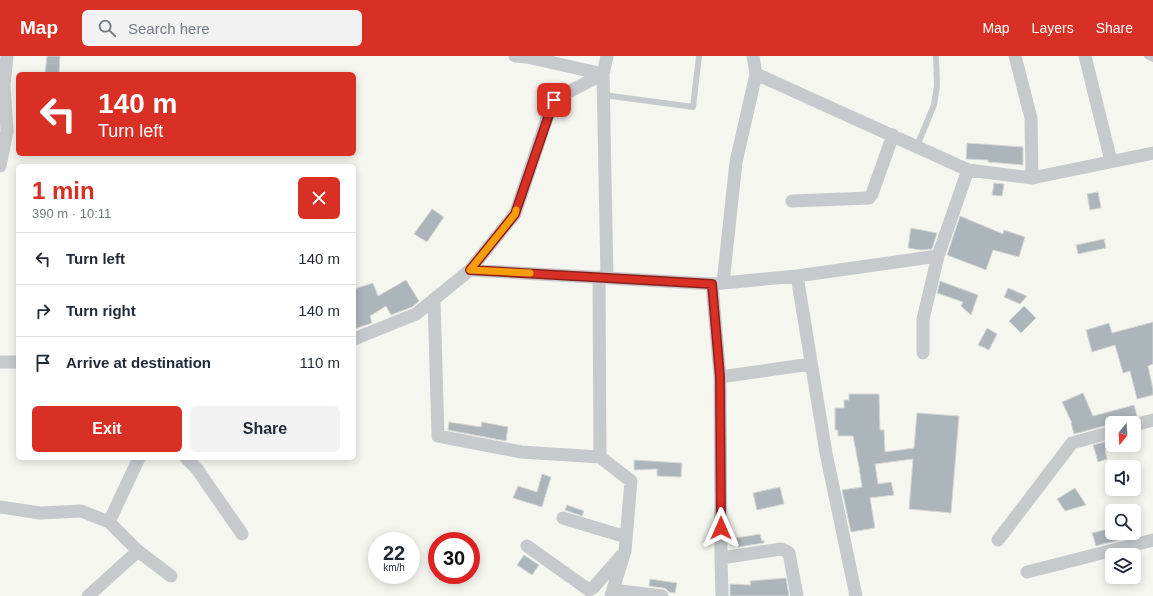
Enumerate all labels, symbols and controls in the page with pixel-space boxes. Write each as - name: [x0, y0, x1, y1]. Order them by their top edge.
- search box: [82, 10, 362, 46]
- text: Map: [20, 17, 58, 38]
- icon: search: [96, 17, 118, 39]
- text: Search here: [128, 20, 210, 37]
- text: Map: [982, 20, 1010, 36]
- text: Layers: [1032, 20, 1074, 36]
- text: Share: [1096, 20, 1133, 36]
- pin: [537, 83, 571, 117]
- icon: left: [32, 88, 84, 140]
- text: 140 m: [98, 88, 177, 119]
- icon: arrive: [543, 89, 565, 111]
- text: Turn left: [98, 121, 163, 141]
- text: 1 min: [32, 177, 95, 204]
- button: close: [298, 177, 340, 219]
- text: 390 m · 10:11: [32, 206, 111, 221]
- icon: left: [32, 248, 54, 270]
- text: Turn left: [66, 250, 125, 267]
- text: 140 m: [298, 250, 340, 267]
- icon: right: [32, 300, 54, 322]
- text: Turn right: [66, 302, 136, 319]
- text: 140 m: [298, 302, 340, 319]
- icon: arrive: [32, 352, 54, 374]
- text: Arrive at destination: [66, 354, 211, 371]
- text: 110 m: [299, 354, 340, 371]
- button: Exit: [32, 406, 182, 452]
- button: Share: [190, 406, 340, 452]
- north arrow: [1105, 416, 1141, 452]
- map controls: [1105, 416, 1141, 584]
- button: sound: [1105, 460, 1141, 496]
- button: search: [1105, 504, 1141, 540]
- position arrow: [700, 507, 742, 549]
- speed limit sign: 30: [428, 532, 480, 584]
- text: 22: [383, 542, 405, 564]
- button: layers: [1105, 548, 1141, 584]
- text: km/h: [383, 562, 405, 573]

